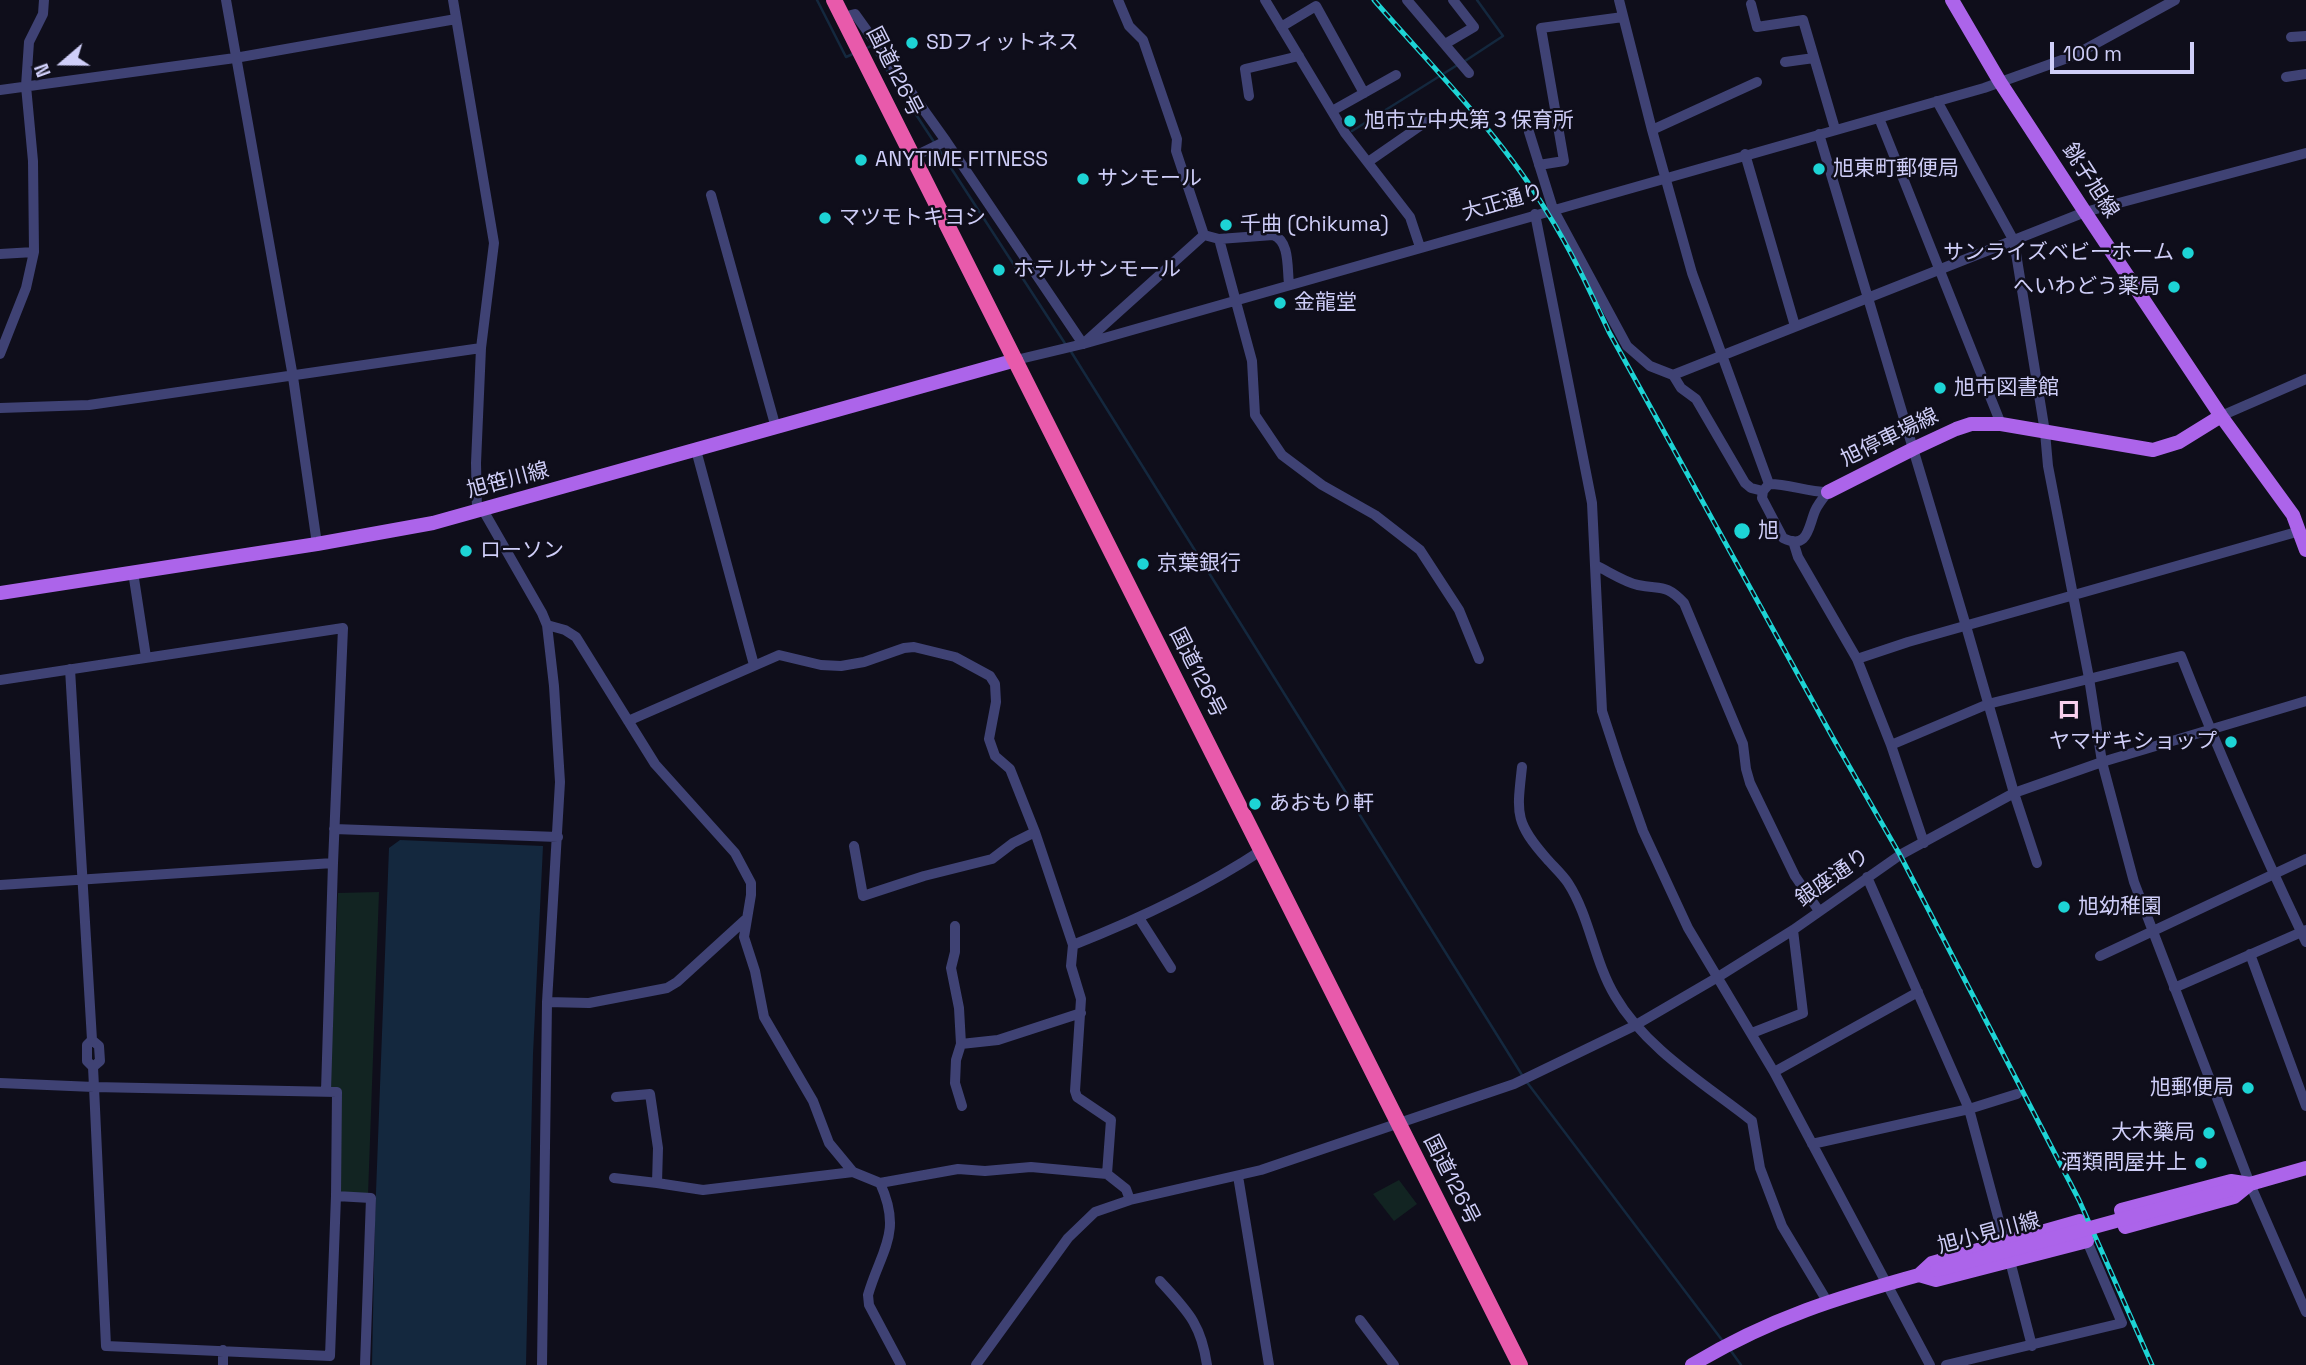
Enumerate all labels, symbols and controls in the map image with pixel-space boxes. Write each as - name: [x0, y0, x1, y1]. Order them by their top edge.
- street label: 国道126号: [861, 23, 927, 121]
- north arrow: [28, 28, 98, 98]
- scale bar: [2054, 28, 2198, 72]
- place label: SDフィットネス: [926, 30, 1079, 56]
- marker: SDフィットネス: [904, 35, 920, 51]
- text: 100 m: [2063, 40, 2122, 67]
- text: N: [29, 60, 57, 81]
- place label: 旭市立中央第３保育所: [1364, 108, 1574, 134]
- marker: 旭市立中央第３保育所: [1342, 113, 1358, 129]
- street label: 銚子旭線: [2057, 139, 2123, 223]
- place label: ANYTIME FITNESS: [875, 147, 1048, 173]
- marker: ANYTIME FITNESS: [853, 152, 869, 168]
- place label: 旭東町郵便局: [1833, 156, 1959, 182]
- marker: 旭東町郵便局: [1811, 161, 1827, 177]
- place label: サンモール: [1097, 166, 1202, 192]
- marker: サンモール: [1075, 171, 1091, 187]
- street label: 大正通り: [1459, 179, 1547, 227]
- place label: マツモトキヨシ: [839, 205, 986, 231]
- marker: マツモトキヨシ: [817, 210, 833, 226]
- place label: 千曲 (Chikuma): [1240, 212, 1389, 238]
- marker: 千曲 (Chikuma): [1218, 217, 1234, 233]
- place label: サンライズベビーホーム: [1943, 240, 2174, 266]
- marker: サンライズベビーホーム: [2180, 245, 2196, 261]
- place label: ホテルサンモール: [1013, 257, 1181, 283]
- marker: ホテルサンモール: [991, 262, 1007, 278]
- place label: へいわどう薬局: [2013, 274, 2160, 300]
- marker: へいわどう薬局: [2166, 279, 2182, 295]
- place label: 金龍堂: [1294, 290, 1357, 316]
- marker: 金龍堂: [1272, 295, 1288, 311]
- place label: 旭市図書館: [1954, 375, 2059, 401]
- marker: 旭市図書館: [1932, 380, 1948, 396]
- street label: 旭停車場線: [1837, 404, 1943, 472]
- street label: 旭笹川線: [464, 458, 552, 504]
- place label: 旭: [1758, 518, 1779, 544]
- marker: 旭: [1732, 521, 1752, 541]
- place label: ローソン: [480, 538, 564, 564]
- marker: ローソン: [458, 543, 474, 559]
- place label: 京葉銀行: [1157, 551, 1241, 577]
- marker: 京葉銀行: [1135, 556, 1151, 572]
- street label: 国道126号: [1164, 624, 1230, 722]
- district label: ロ: [2057, 697, 2081, 725]
- place label: ヤマザキショップ: [2049, 729, 2217, 755]
- marker: ヤマザキショップ: [2223, 734, 2239, 750]
- place label: あおもり軒: [1269, 791, 1374, 817]
- marker: あおもり軒: [1247, 796, 1263, 812]
- street label: 銀座通り: [1791, 844, 1875, 912]
- place label: 旭幼稚園: [2078, 894, 2162, 920]
- marker: 旭幼稚園: [2056, 899, 2072, 915]
- place label: 旭郵便局: [2150, 1075, 2234, 1101]
- marker: 旭郵便局: [2240, 1080, 2256, 1096]
- place label: 大木藥局: [2111, 1120, 2195, 1146]
- marker: 大木藥局: [2201, 1125, 2217, 1141]
- street label: 国道126号: [1418, 1131, 1484, 1229]
- place label: 酒類問屋井上: [2061, 1150, 2187, 1176]
- marker: 酒類問屋井上: [2193, 1155, 2209, 1171]
- street label: 旭小見川線: [1935, 1208, 2043, 1260]

